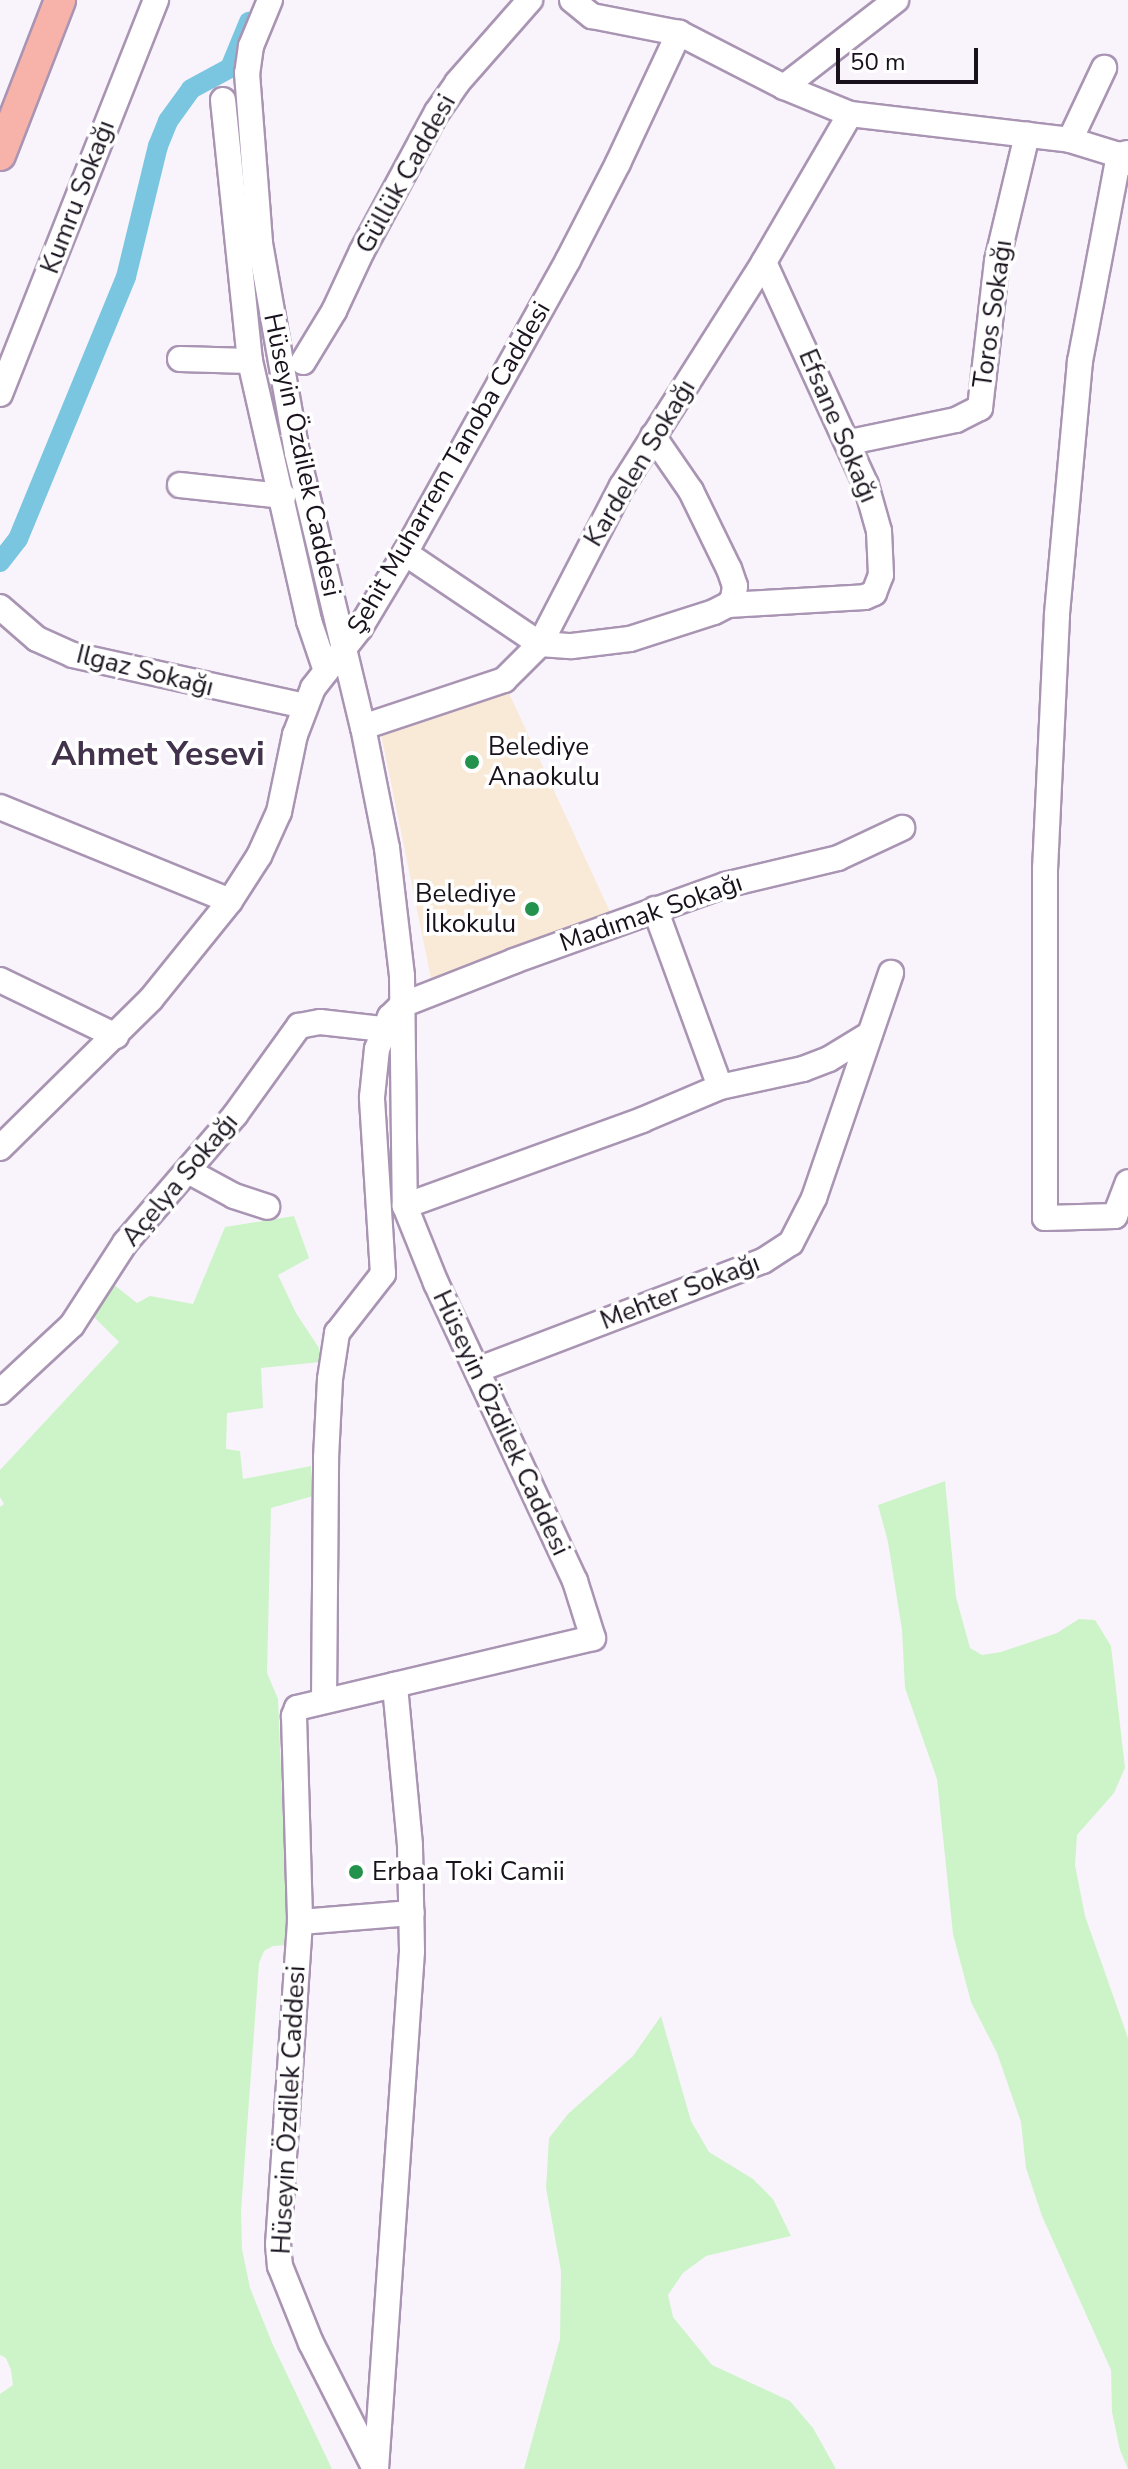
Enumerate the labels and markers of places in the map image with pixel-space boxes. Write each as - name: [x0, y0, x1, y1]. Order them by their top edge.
- place label: Belediye Anaokulu: [488, 731, 600, 792]
- marker: Belediye Anaokulu: [463, 753, 481, 771]
- place label: Belediye İlkokulu: [415, 878, 516, 940]
- marker: Belediye İlkokulu: [523, 900, 541, 918]
- place label: Erbaa Toki Camii: [372, 1856, 565, 1888]
- marker: Erbaa Toki Camii: [347, 1863, 365, 1881]

